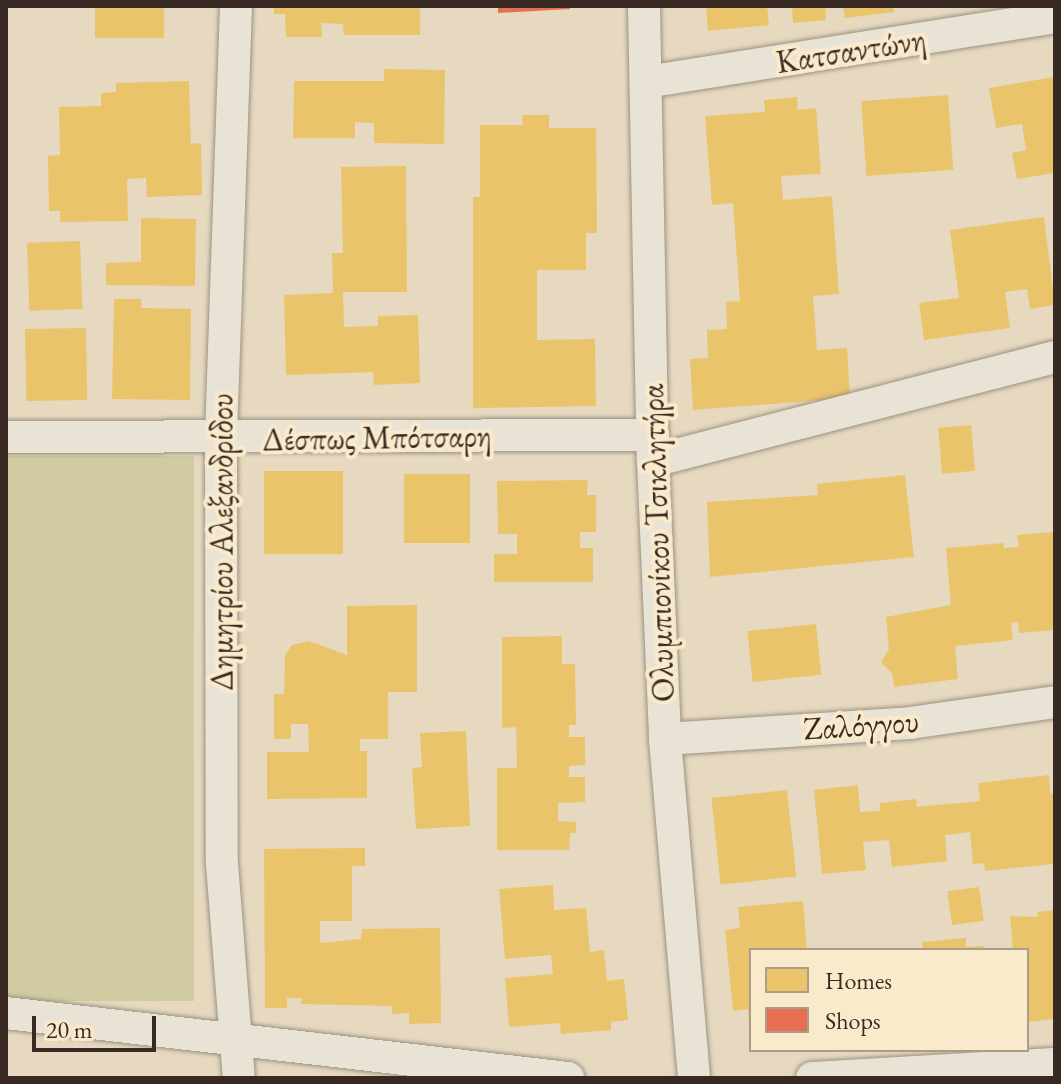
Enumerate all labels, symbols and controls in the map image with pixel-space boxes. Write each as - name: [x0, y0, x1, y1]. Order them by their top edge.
- street label: Κατσαντώνη: [773, 20, 929, 82]
- street label: Ολυμπιονίκου Τσικλητήρα: [633, 383, 683, 703]
- street label: Δημητρίου Αλεξανδρίδου: [203, 393, 241, 691]
- street label: Δέσπως Μπότσαρη: [262, 417, 492, 459]
- street label: Ζαλόγγου: [802, 702, 920, 748]
- legend: [749, 948, 1029, 1052]
- text: Homes: [825, 965, 892, 996]
- scale bar: [36, 1000, 160, 1050]
- text: Shops: [825, 1005, 881, 1036]
- text: 20 m: [46, 1014, 93, 1045]

